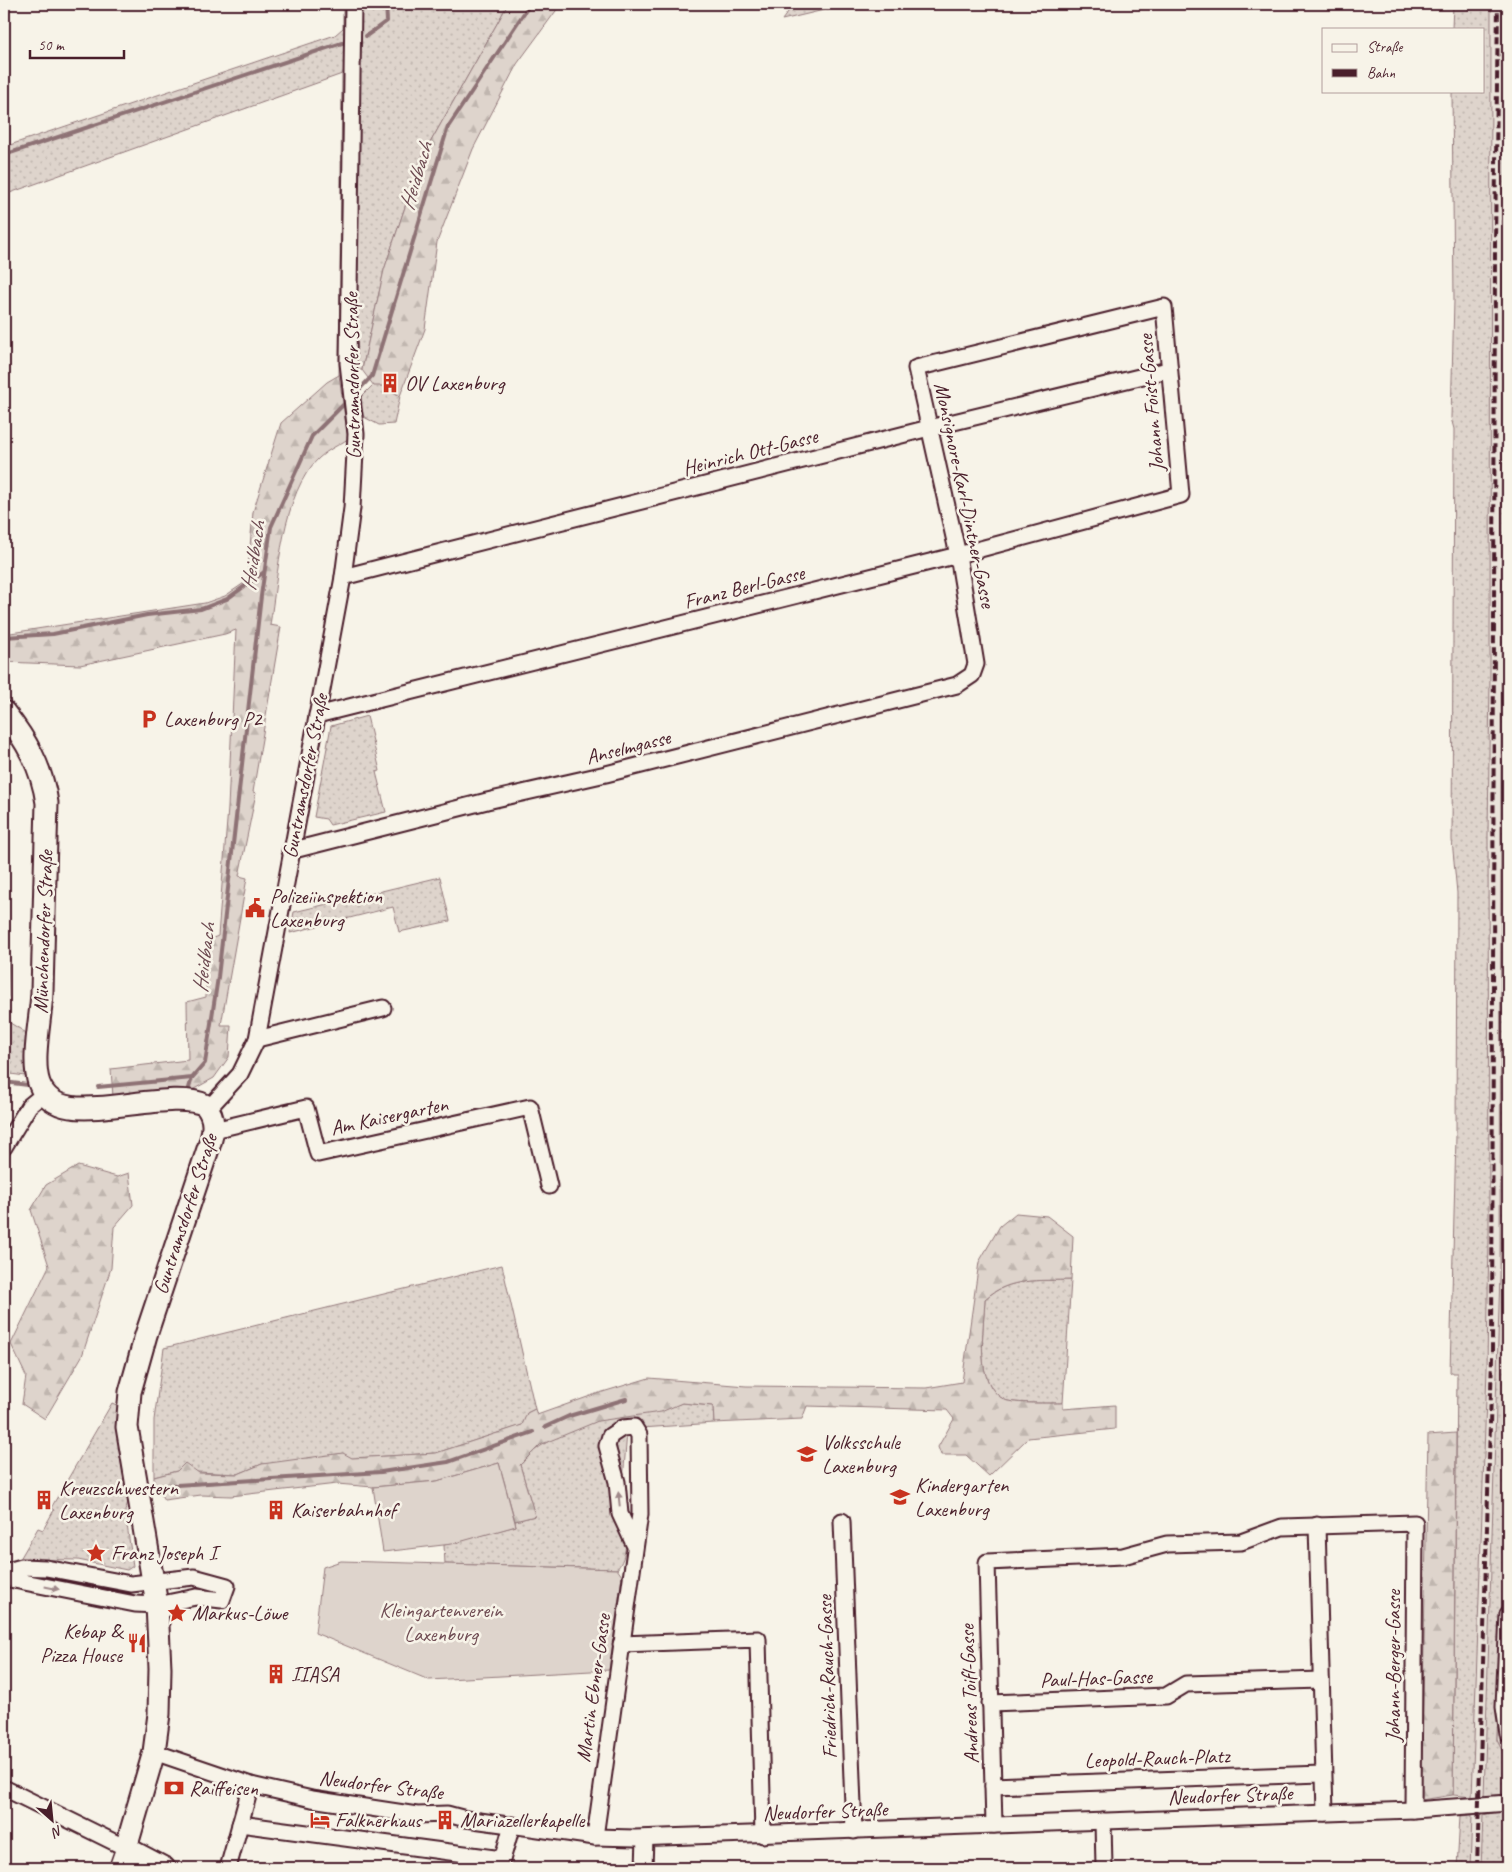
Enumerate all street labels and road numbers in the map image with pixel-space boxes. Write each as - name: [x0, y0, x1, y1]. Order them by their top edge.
- street label: Guntramsdorfer Straße: [338, 290, 366, 460]
- street label: Johann Foist-Gasse: [1132, 332, 1170, 474]
- street label: Monsignore-Karl-Dintner-Gasse: [928, 380, 1002, 611]
- street label: Heinrich Ott-Gasse: [680, 422, 821, 481]
- street label: Franz Berl-Gasse: [681, 559, 808, 615]
- street label: Guntramsdorfer Straße: [276, 690, 334, 860]
- street label: Anselmgasse: [583, 724, 674, 770]
- street label: Münchendorfer Straße: [27, 848, 59, 1014]
- street label: Am Kaisergarten: [328, 1091, 450, 1141]
- street label: Guntramsdorfer Straße: [147, 1129, 224, 1297]
- street label: Johann-Berger-Gasse: [1380, 1589, 1406, 1743]
- street label: Friedrich-Rauch-Gasse: [811, 1594, 843, 1759]
- street label: Martin Ebner-Gasse: [570, 1611, 616, 1763]
- street label: Andreas Toifl-Gasse: [954, 1623, 984, 1764]
- street label: Paul-Has-Gasse: [1040, 1663, 1153, 1693]
- street label: Leopold-Rauch-Platz: [1084, 1742, 1231, 1774]
- street label: Neudorfer Straße: [318, 1765, 447, 1806]
- street label: Neudorfer Straße: [1167, 1780, 1295, 1810]
- street label: Neudorfer Straße: [762, 1796, 890, 1826]

